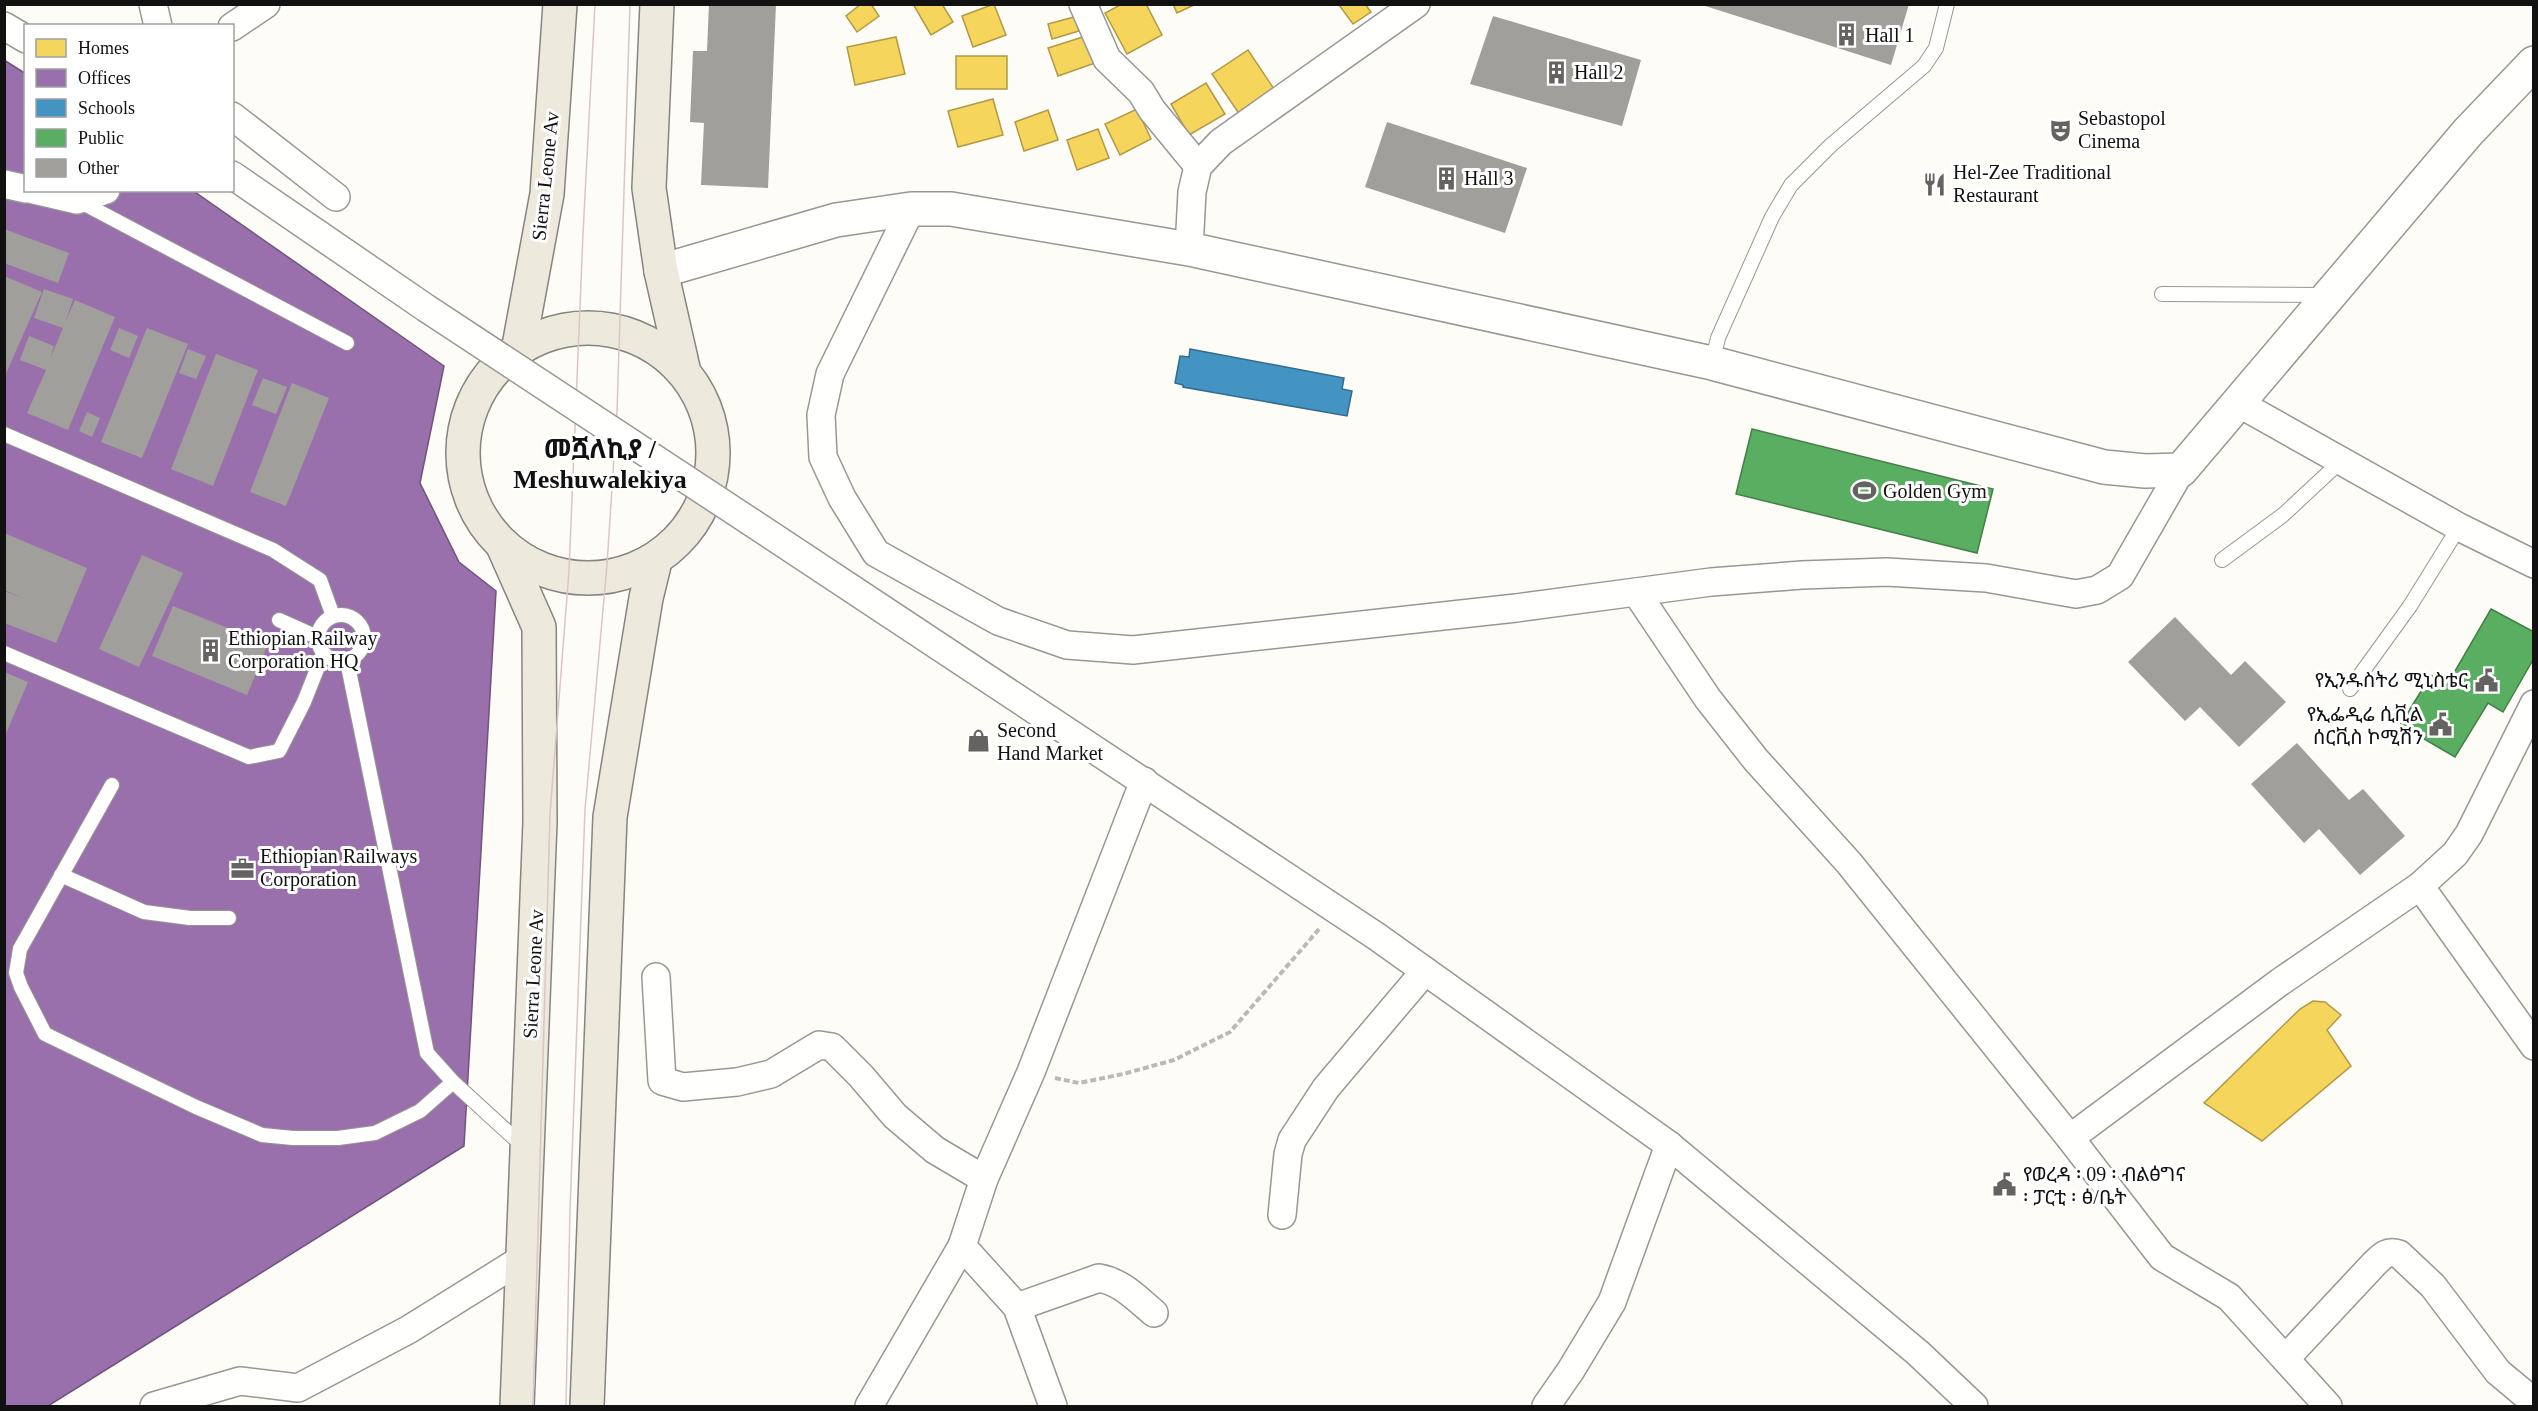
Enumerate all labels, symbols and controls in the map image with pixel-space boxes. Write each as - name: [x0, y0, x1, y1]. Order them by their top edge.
- building icon: Hall 1: [1834, 22, 1860, 48]
- legend: [24, 24, 234, 192]
- place label: Hall 1: [1865, 24, 1914, 46]
- text: Homes: [78, 38, 129, 58]
- building icon: Hall 2: [1543, 59, 1569, 85]
- place label: Hall 2: [1574, 61, 1623, 83]
- text: Offices: [78, 68, 131, 88]
- text: Schools: [78, 98, 135, 118]
- place label: Sebastopol Cinema: [2078, 107, 2166, 152]
- street label: Sierra Leone Av: [527, 110, 563, 242]
- theatre icon: Sebastopol Cinema: [2047, 117, 2073, 143]
- text: Public: [78, 128, 124, 148]
- text: Other: [78, 158, 119, 178]
- place label: Hel-Zee Traditional Restaurant: [1953, 161, 2112, 206]
- building icon: Hall 3: [1433, 165, 1459, 191]
- place label: Hall 3: [1464, 167, 1513, 189]
- restaurant icon: Hel-Zee Traditional Restaurant: [1922, 171, 1948, 197]
- district label: መሿለኪያ / Meshuwalekiya: [513, 435, 687, 494]
- sports icon: Golden Gym: [1852, 478, 1878, 504]
- place label: Golden Gym: [1883, 480, 1987, 503]
- place label: Ethiopian Railway Corporation HQ: [228, 627, 377, 673]
- building icon: Ethiopian Railway Corporation HQ: [197, 637, 223, 663]
- public building icon: የኢንዱስትሪ ሚኒስቴር: [2473, 667, 2499, 693]
- place label: የኢንዱስትሪ ሚኒስቴር: [2315, 669, 2468, 691]
- place label: የኢፌዲሬ ሲቪል ሰርቪስ ኮሚሽን: [2307, 703, 2423, 748]
- public building icon: የኢፌዲሬ ሲቪል ሰርቪስ ኮሚሽን: [2428, 712, 2454, 738]
- place label: Second Hand Market: [997, 719, 1104, 764]
- shop icon: Second Hand Market: [966, 728, 992, 754]
- place label: Ethiopian Railways Corporation: [260, 845, 417, 891]
- office icon: Ethiopian Railways Corporation: [229, 855, 255, 881]
- street label: Sierra Leone Av: [519, 909, 547, 1039]
- place label: የወረዳ ፡ 09 ፡ ብልፅግና ፡ ፓርቲ ፡ ፅ/ቤት: [2023, 1163, 2185, 1208]
- public building icon: የወረዳ ፡ 09 ፡ ብልፅግና ፡ ፓርቲ ፡ ፅ/ቤት: [1992, 1172, 2018, 1198]

